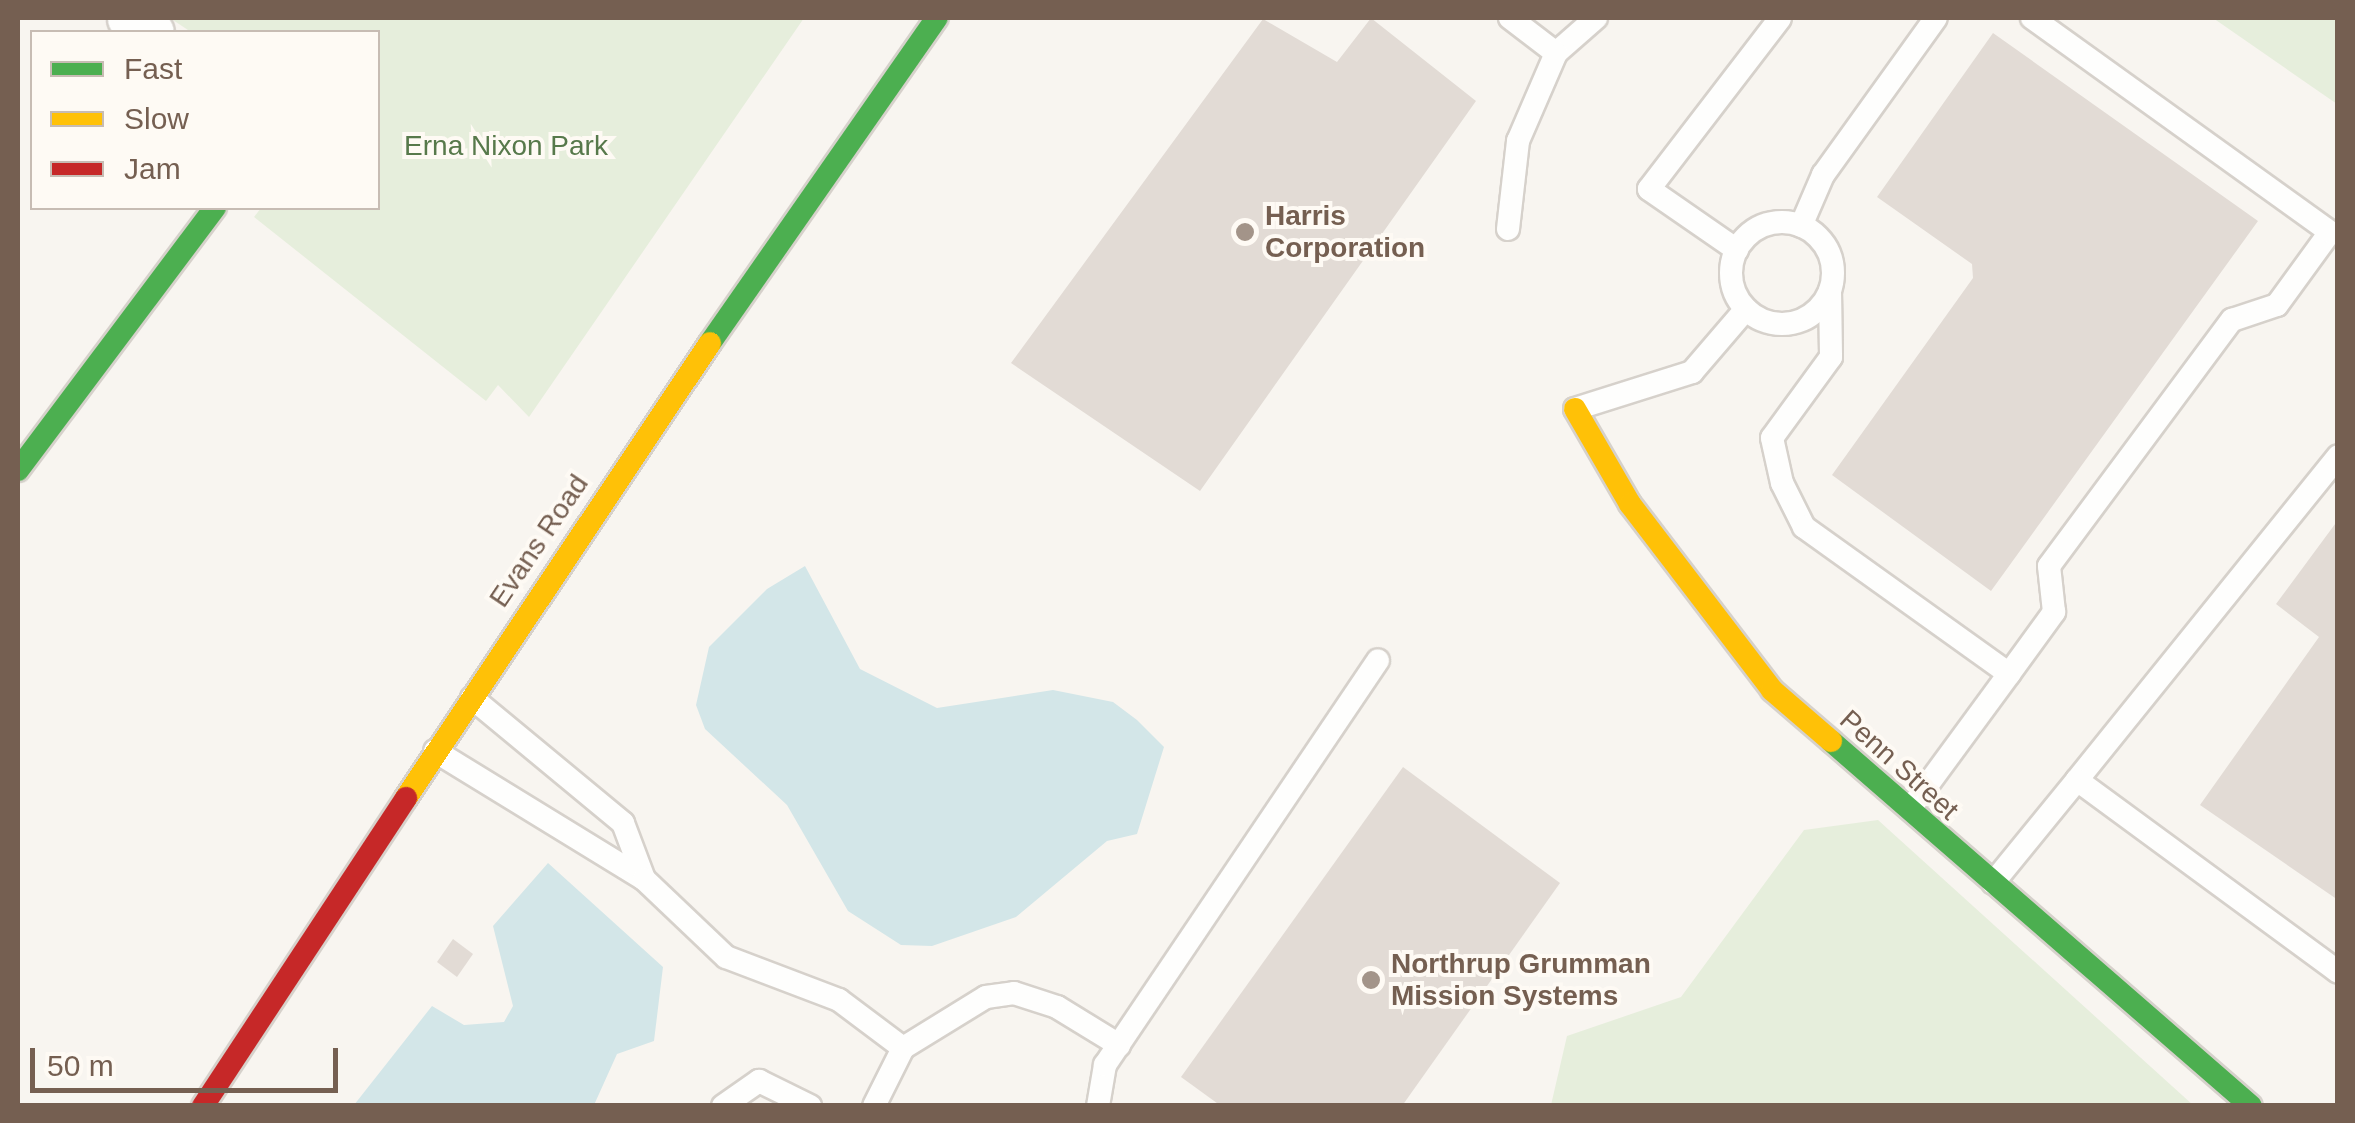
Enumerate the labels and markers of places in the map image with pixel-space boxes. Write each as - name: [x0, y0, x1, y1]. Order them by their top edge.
- place label: Harris Corporation: [1265, 199, 1425, 265]
- marker: Harris Corporation: [1234, 221, 1256, 243]
- place label: Northrup Grumman Mission Systems: [1391, 947, 1651, 1013]
- marker: Northrup Grumman Mission Systems: [1360, 969, 1382, 991]

